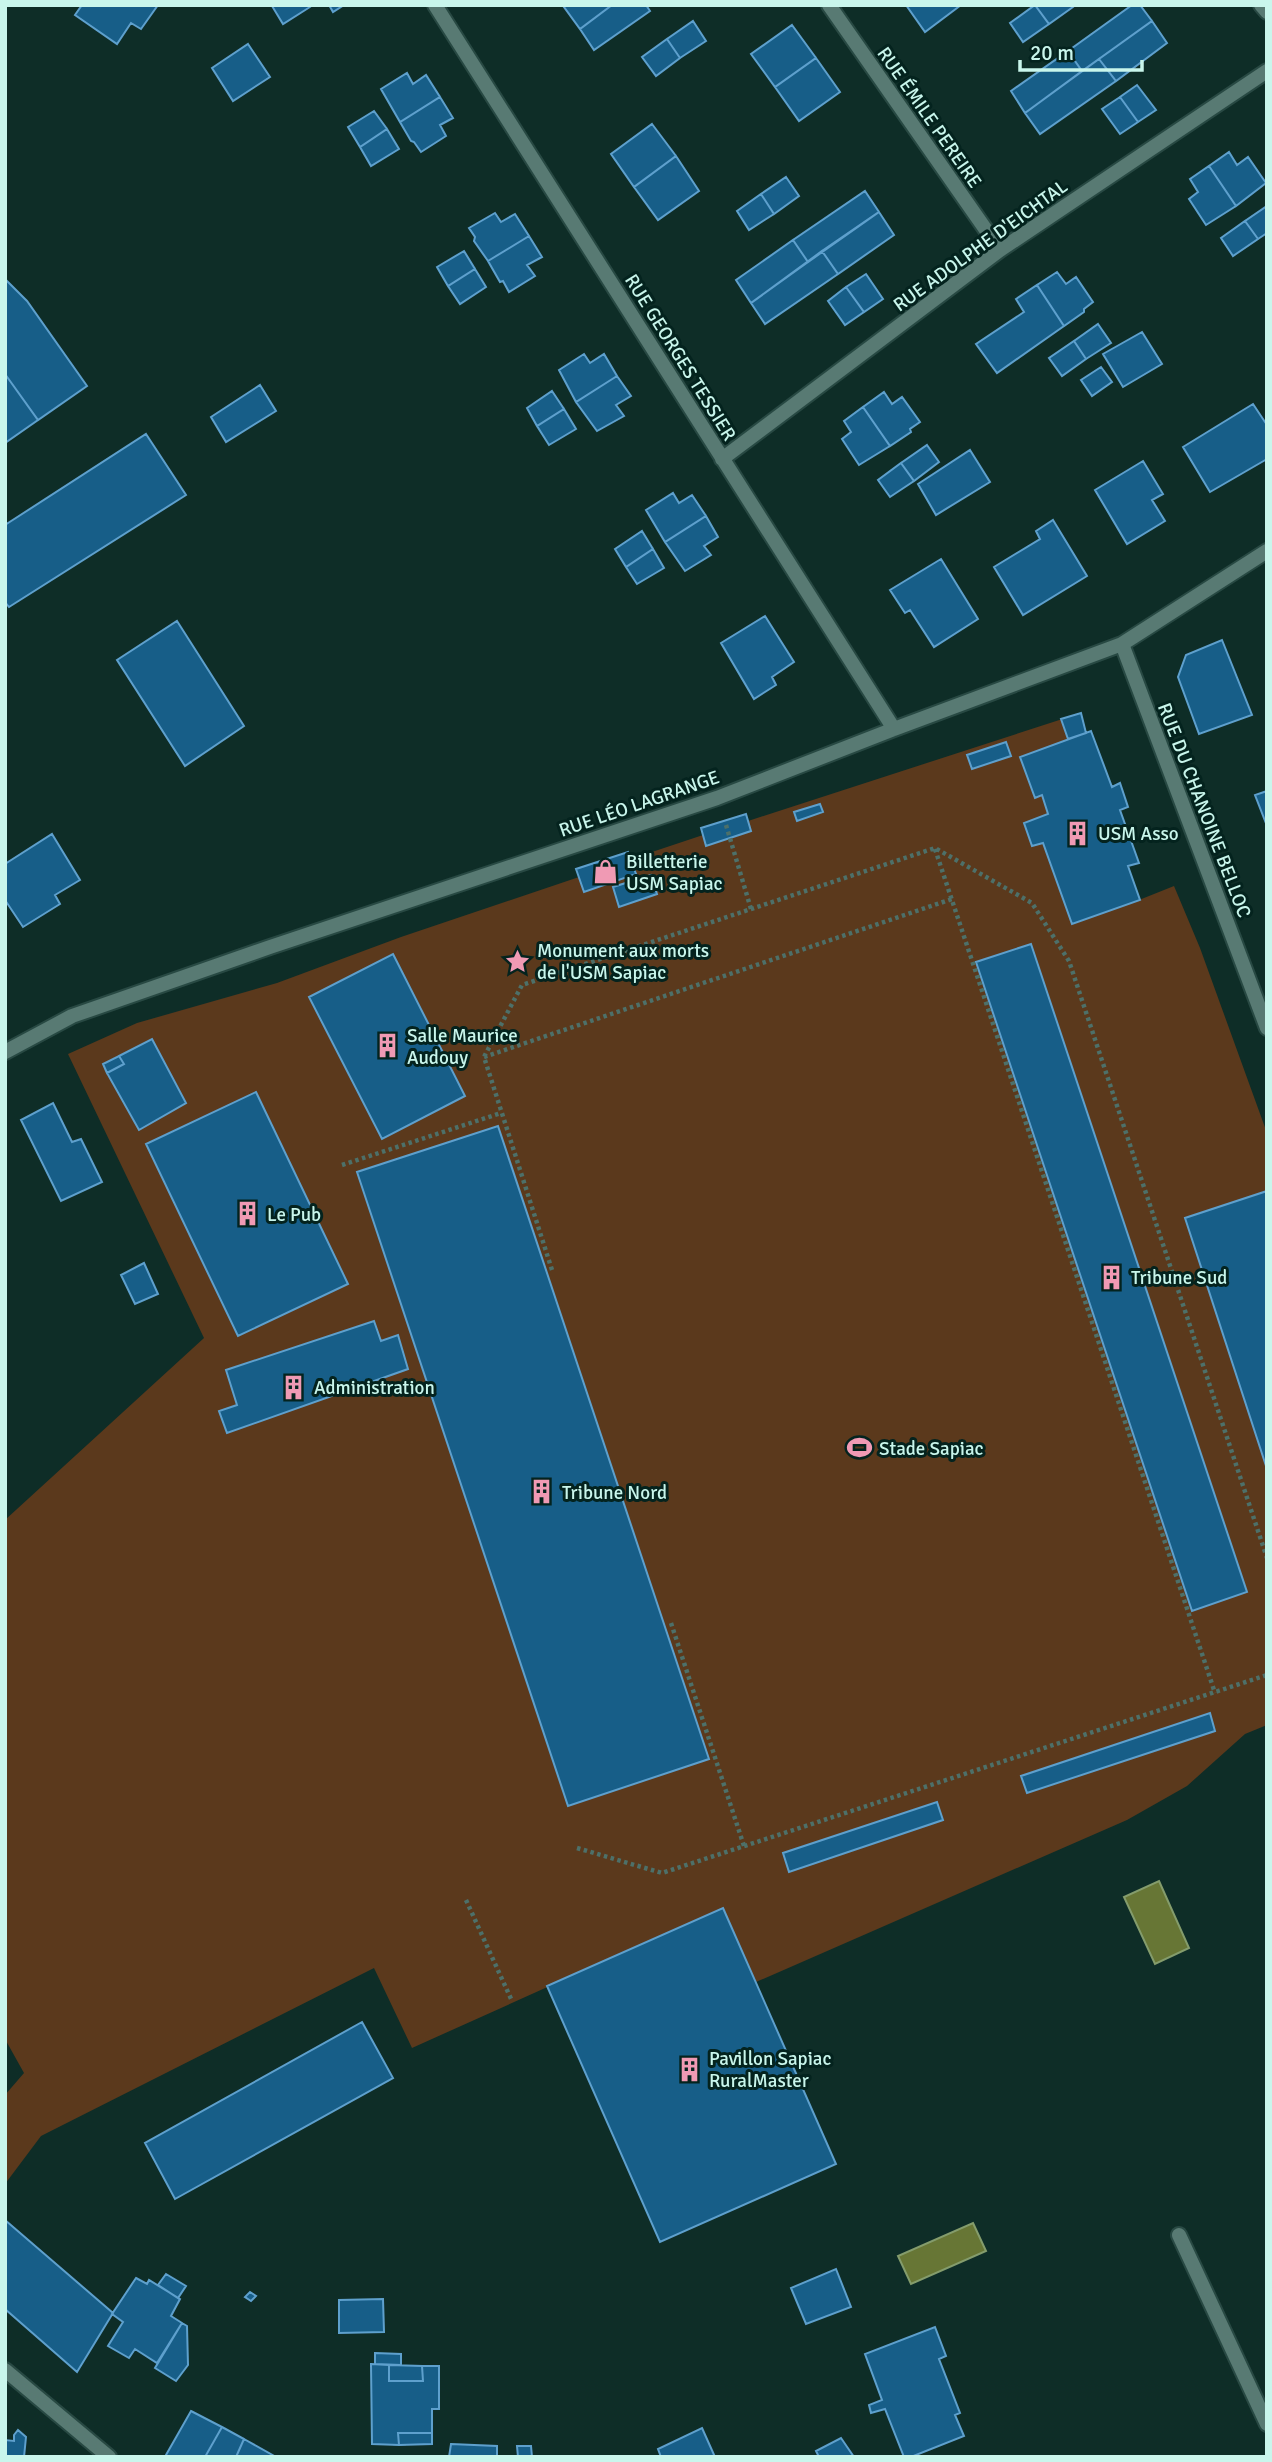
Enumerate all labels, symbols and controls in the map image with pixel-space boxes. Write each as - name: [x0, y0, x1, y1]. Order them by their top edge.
- scale bar: [1020, 28, 1142, 72]
- text: 20 m: [1030, 40, 1074, 66]
- street label: RUE ÉMILE PEREIRE: [872, 42, 987, 193]
- street label: RUE ADOLPHE D'EICHTAL: [889, 174, 1073, 317]
- street label: RUE GEORGES TESSIER: [619, 270, 741, 445]
- street label: RUE DU CHANOINE BELLOC: [1152, 700, 1256, 921]
- street label: RUE LÉO LAGRANGE: [556, 765, 723, 843]
- building icon: USM Asso: [1064, 819, 1092, 847]
- place label: USM Asso: [1098, 822, 1179, 846]
- place label: Billetterie USM Sapiac: [626, 850, 723, 896]
- shop icon: Billetterie USM Sapiac: [592, 858, 620, 886]
- place label: Monument aux morts de l'USM Sapiac: [537, 939, 709, 985]
- place icon: Monument aux morts de l'USM Sapiac: [503, 947, 531, 975]
- place label: Salle Maurice Audouy: [407, 1024, 518, 1070]
- building icon: Salle Maurice Audouy: [373, 1032, 401, 1060]
- building icon: Le Pub: [233, 1200, 261, 1228]
- place label: Le Pub: [267, 1203, 321, 1227]
- building icon: Tribune Sud: [1097, 1263, 1125, 1291]
- place label: Tribune Sud: [1131, 1266, 1227, 1290]
- building icon: Administration: [280, 1373, 308, 1401]
- place label: Administration: [314, 1376, 435, 1400]
- sports icon: Stade Sapiac: [845, 1434, 873, 1462]
- place label: Stade Sapiac: [879, 1437, 983, 1461]
- building icon: Tribune Nord: [528, 1478, 556, 1506]
- place label: Tribune Nord: [562, 1481, 667, 1505]
- place label: Pavillon Sapiac RuralMaster: [709, 2047, 831, 2093]
- building icon: Pavillon Sapiac RuralMaster: [675, 2055, 703, 2083]

